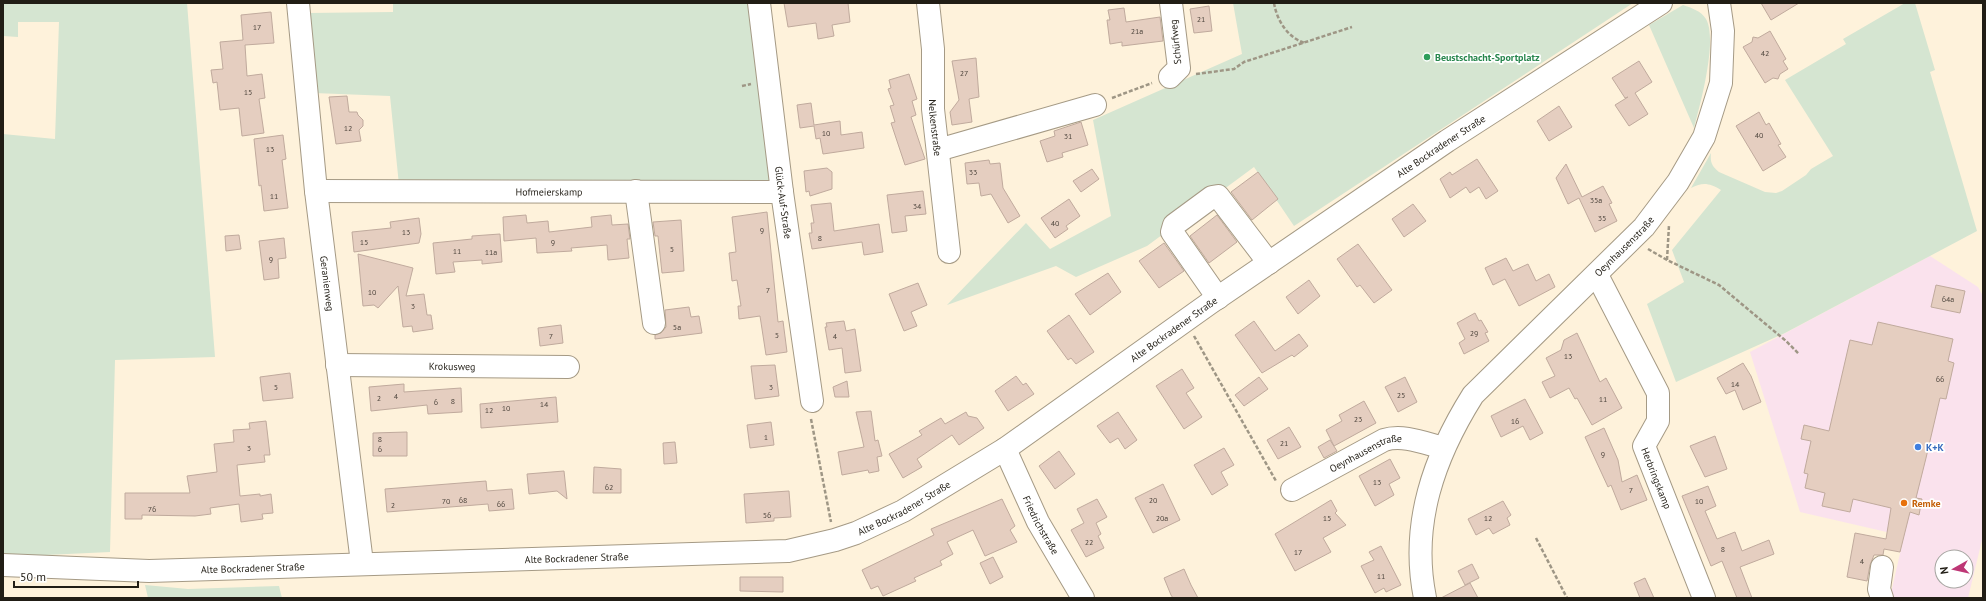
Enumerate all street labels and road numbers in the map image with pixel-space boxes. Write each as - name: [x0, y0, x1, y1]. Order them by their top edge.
- street label: Schürfweg: [1167, 19, 1184, 65]
- street label: Nelkenstraße: [926, 99, 944, 157]
- street label: Alte Bockradener Straße: [1394, 112, 1488, 181]
- street label: Glück-Auf-Straße: [772, 166, 795, 240]
- street label: Hofmeierskamp: [515, 185, 583, 199]
- street label: Oeynhausenstraße: [1592, 214, 1657, 279]
- street label: Geranienweg: [317, 255, 337, 312]
- street label: Alte Bockradener Straße: [1128, 294, 1220, 365]
- street label: Krokusweg: [429, 360, 475, 373]
- street label: Oeynhausenstraße: [1327, 432, 1402, 476]
- street label: Herbringskamp: [1638, 446, 1674, 511]
- street label: Alte Bockradener Straße: [855, 478, 953, 538]
- street label: Friedrichstraße: [1020, 494, 1062, 557]
- street label: Alte Bockradener Straße: [525, 550, 629, 566]
- street label: Alte Bockradener Straße: [201, 560, 305, 576]

